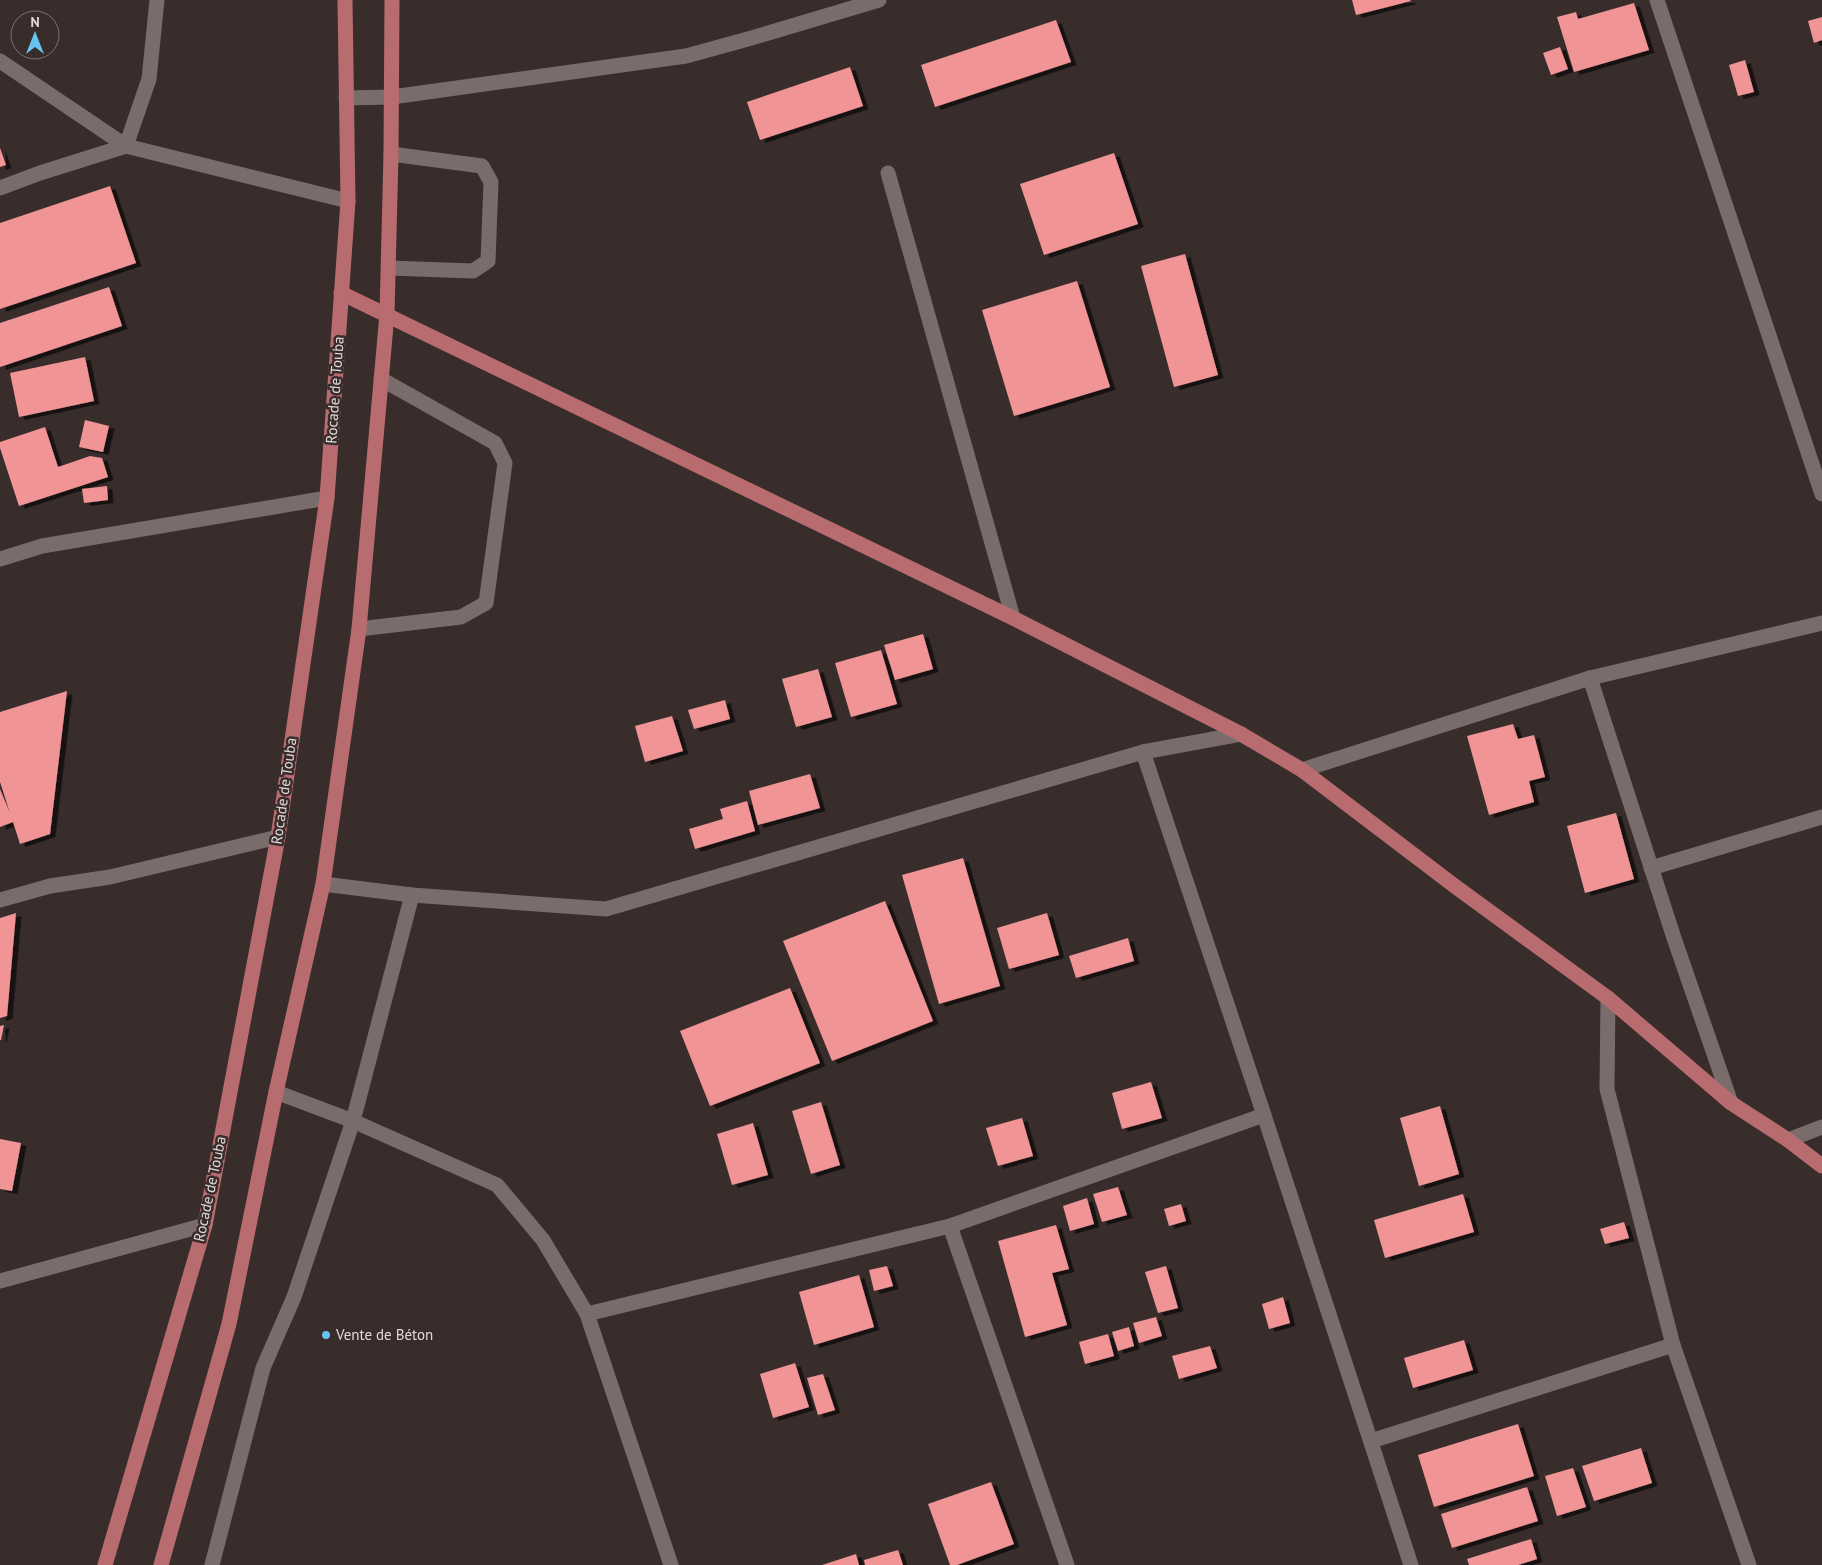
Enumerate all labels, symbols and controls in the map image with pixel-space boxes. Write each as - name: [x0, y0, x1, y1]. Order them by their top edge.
- north arrow: [10, 10, 60, 60]
- text: N: [30, 13, 40, 31]
- street label: Rocade de Touba: [321, 336, 348, 444]
- street label: Rocade de Touba: [267, 736, 300, 845]
- street label: Rocade de Touba: [189, 1134, 230, 1243]
- place label: Vente de Béton: [335, 1325, 433, 1344]
- marker: Vente de Béton: [320, 1329, 332, 1341]

